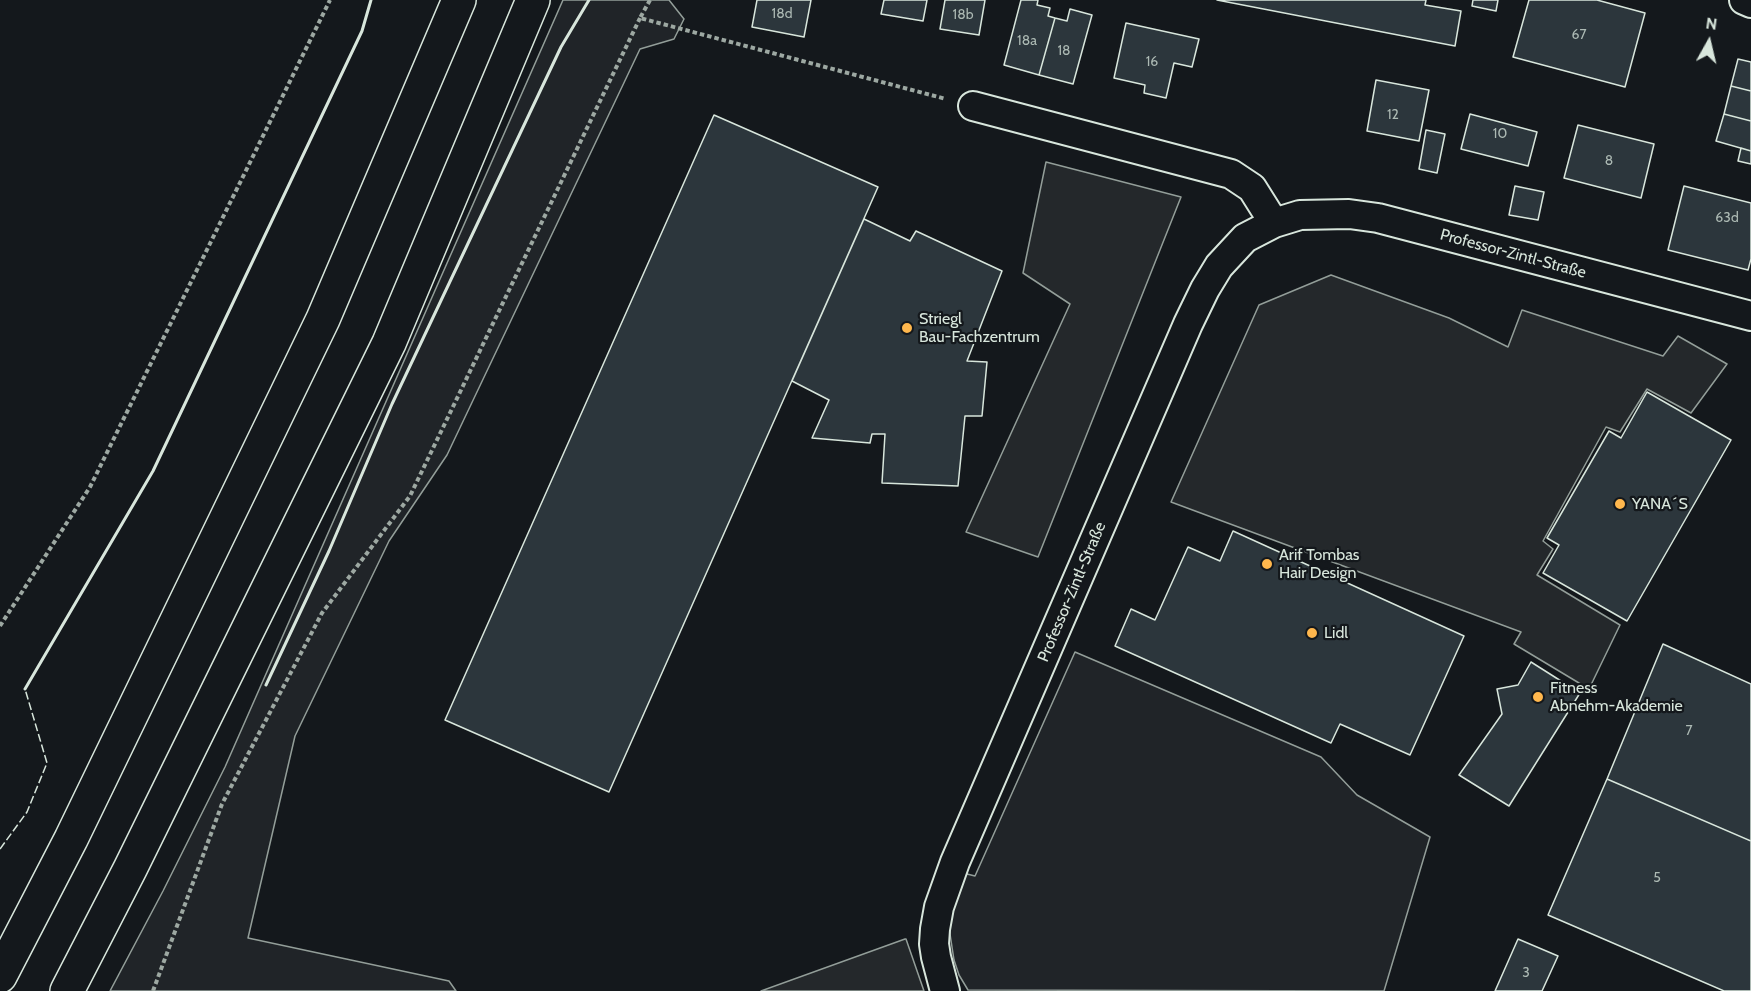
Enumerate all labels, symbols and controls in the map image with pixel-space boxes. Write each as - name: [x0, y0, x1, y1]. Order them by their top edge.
- house number: 18d: [772, 6, 792, 22]
- house number: 18b: [953, 7, 973, 23]
- north arrow: [1679, 12, 1739, 72]
- text: N: [1705, 13, 1718, 34]
- house number: 67: [1572, 27, 1586, 43]
- house number: 18a: [1017, 33, 1037, 49]
- house number: 18: [1057, 43, 1071, 59]
- house number: 16: [1146, 54, 1158, 70]
- house number: 12: [1387, 107, 1399, 123]
- house number: 10: [1493, 126, 1507, 142]
- house number: 8: [1605, 153, 1613, 169]
- house number: 63d: [1715, 210, 1739, 226]
- street label: Professor-Zintl-Straße: [1438, 225, 1588, 283]
- place label: Striegl Bau-Fachzentrum: [919, 309, 1040, 347]
- marker: Striegl Bau-Fachzentrum: [900, 321, 914, 335]
- place label: YANA´S: [1632, 494, 1688, 514]
- marker: YANA´S: [1613, 497, 1627, 511]
- street label: Professor-Zintl-Straße: [1034, 519, 1110, 665]
- place label: Arif Tombas Hair Design: [1279, 545, 1359, 583]
- marker: Arif Tombas Hair Design: [1260, 557, 1274, 571]
- place label: Lidl: [1324, 623, 1348, 643]
- marker: Lidl: [1305, 626, 1319, 640]
- place label: Fitness Abnehm-Akademie: [1550, 678, 1683, 716]
- marker: Fitness Abnehm-Akademie: [1531, 690, 1545, 704]
- house number: 7: [1685, 723, 1693, 739]
- house number: 5: [1653, 870, 1661, 886]
- house number: 3: [1522, 965, 1530, 981]

